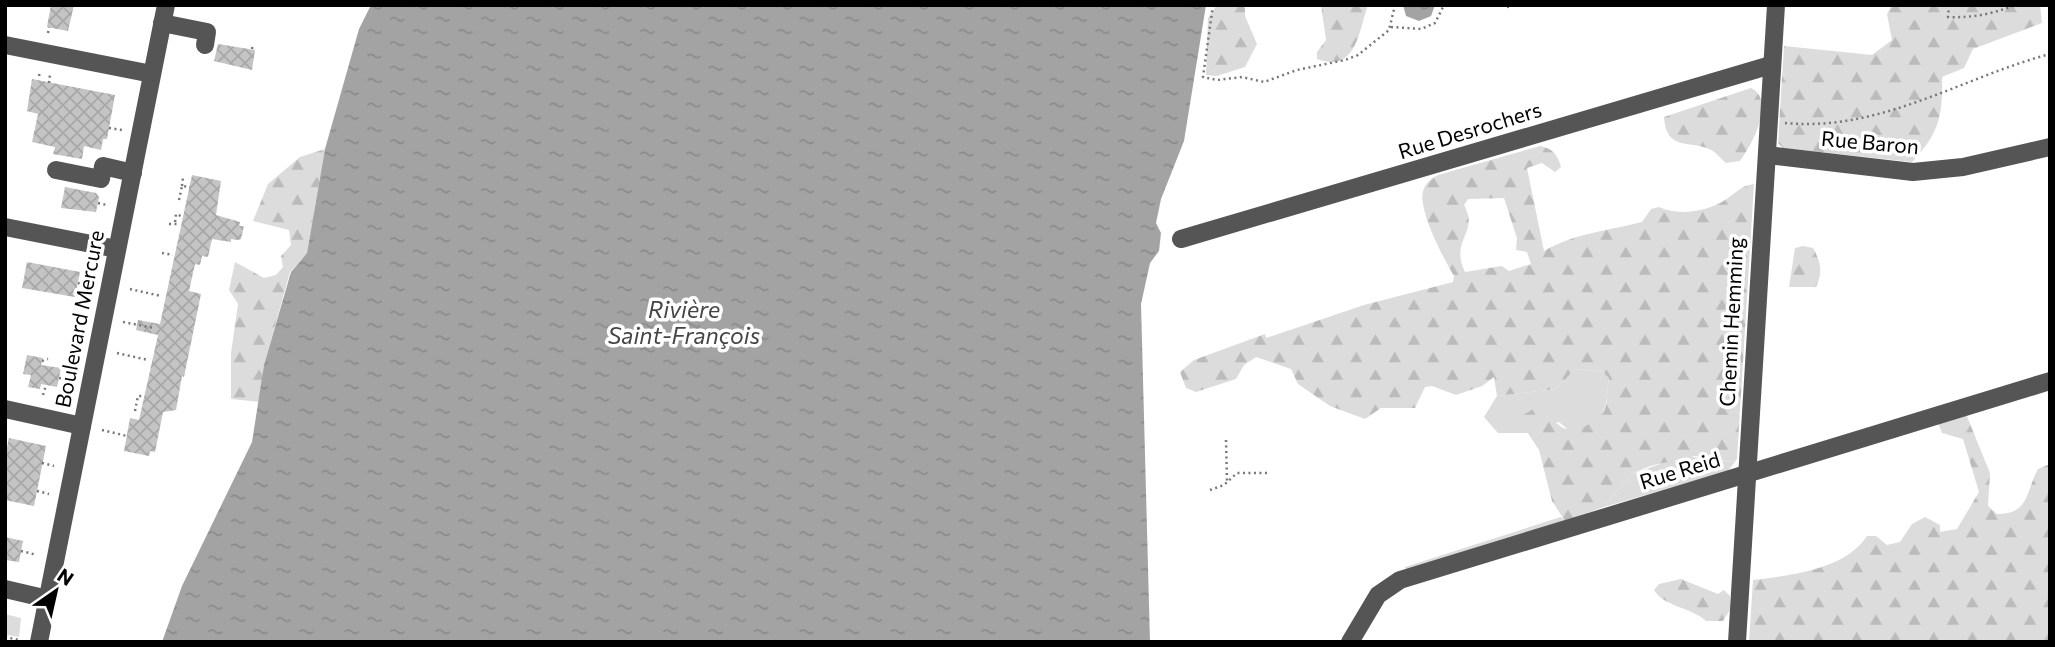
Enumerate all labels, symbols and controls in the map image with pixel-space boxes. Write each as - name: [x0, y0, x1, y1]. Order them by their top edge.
- street label: Rue Desrochers: [1395, 96, 1544, 163]
- street label: Rue Baron: [1820, 125, 1920, 158]
- street label: Boulevard Mercure: [49, 228, 108, 409]
- street label: Chemin Hemming: [1714, 237, 1747, 407]
- water label: Rivière Saint-François: [608, 295, 760, 349]
- street label: Rue Reid: [1636, 446, 1723, 494]
- north arrow: [21, 556, 91, 626]
- text: N: [53, 563, 78, 590]

